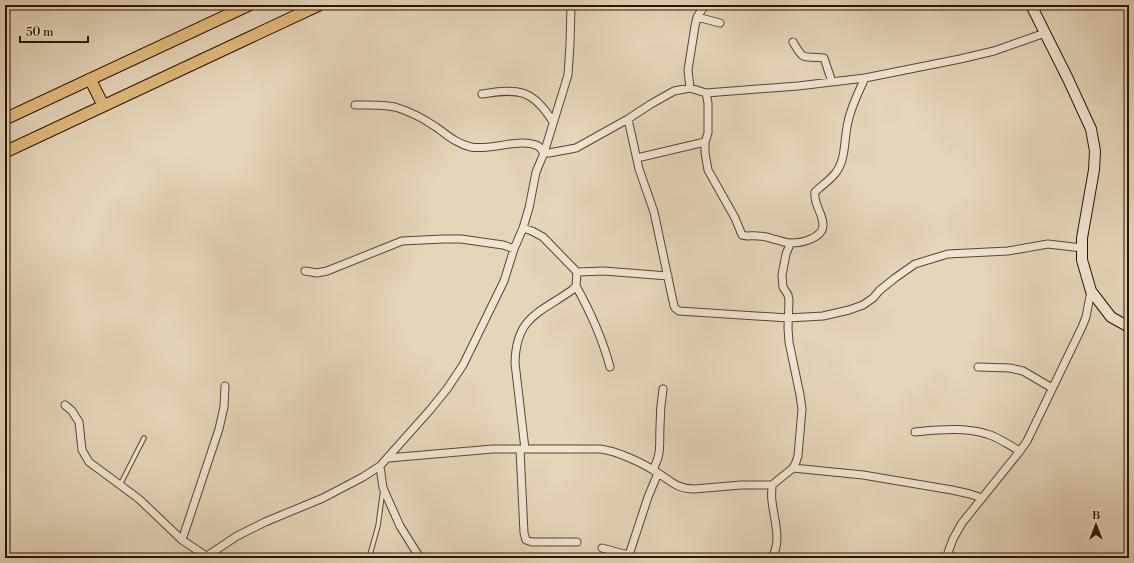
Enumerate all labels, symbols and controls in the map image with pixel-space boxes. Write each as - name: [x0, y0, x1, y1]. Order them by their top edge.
- scale bar: [20, 18, 88, 44]
- text: 50 m: [26, 25, 54, 40]
- north arrow: [1076, 505, 1116, 545]
- text: B: [1092, 509, 1100, 523]

